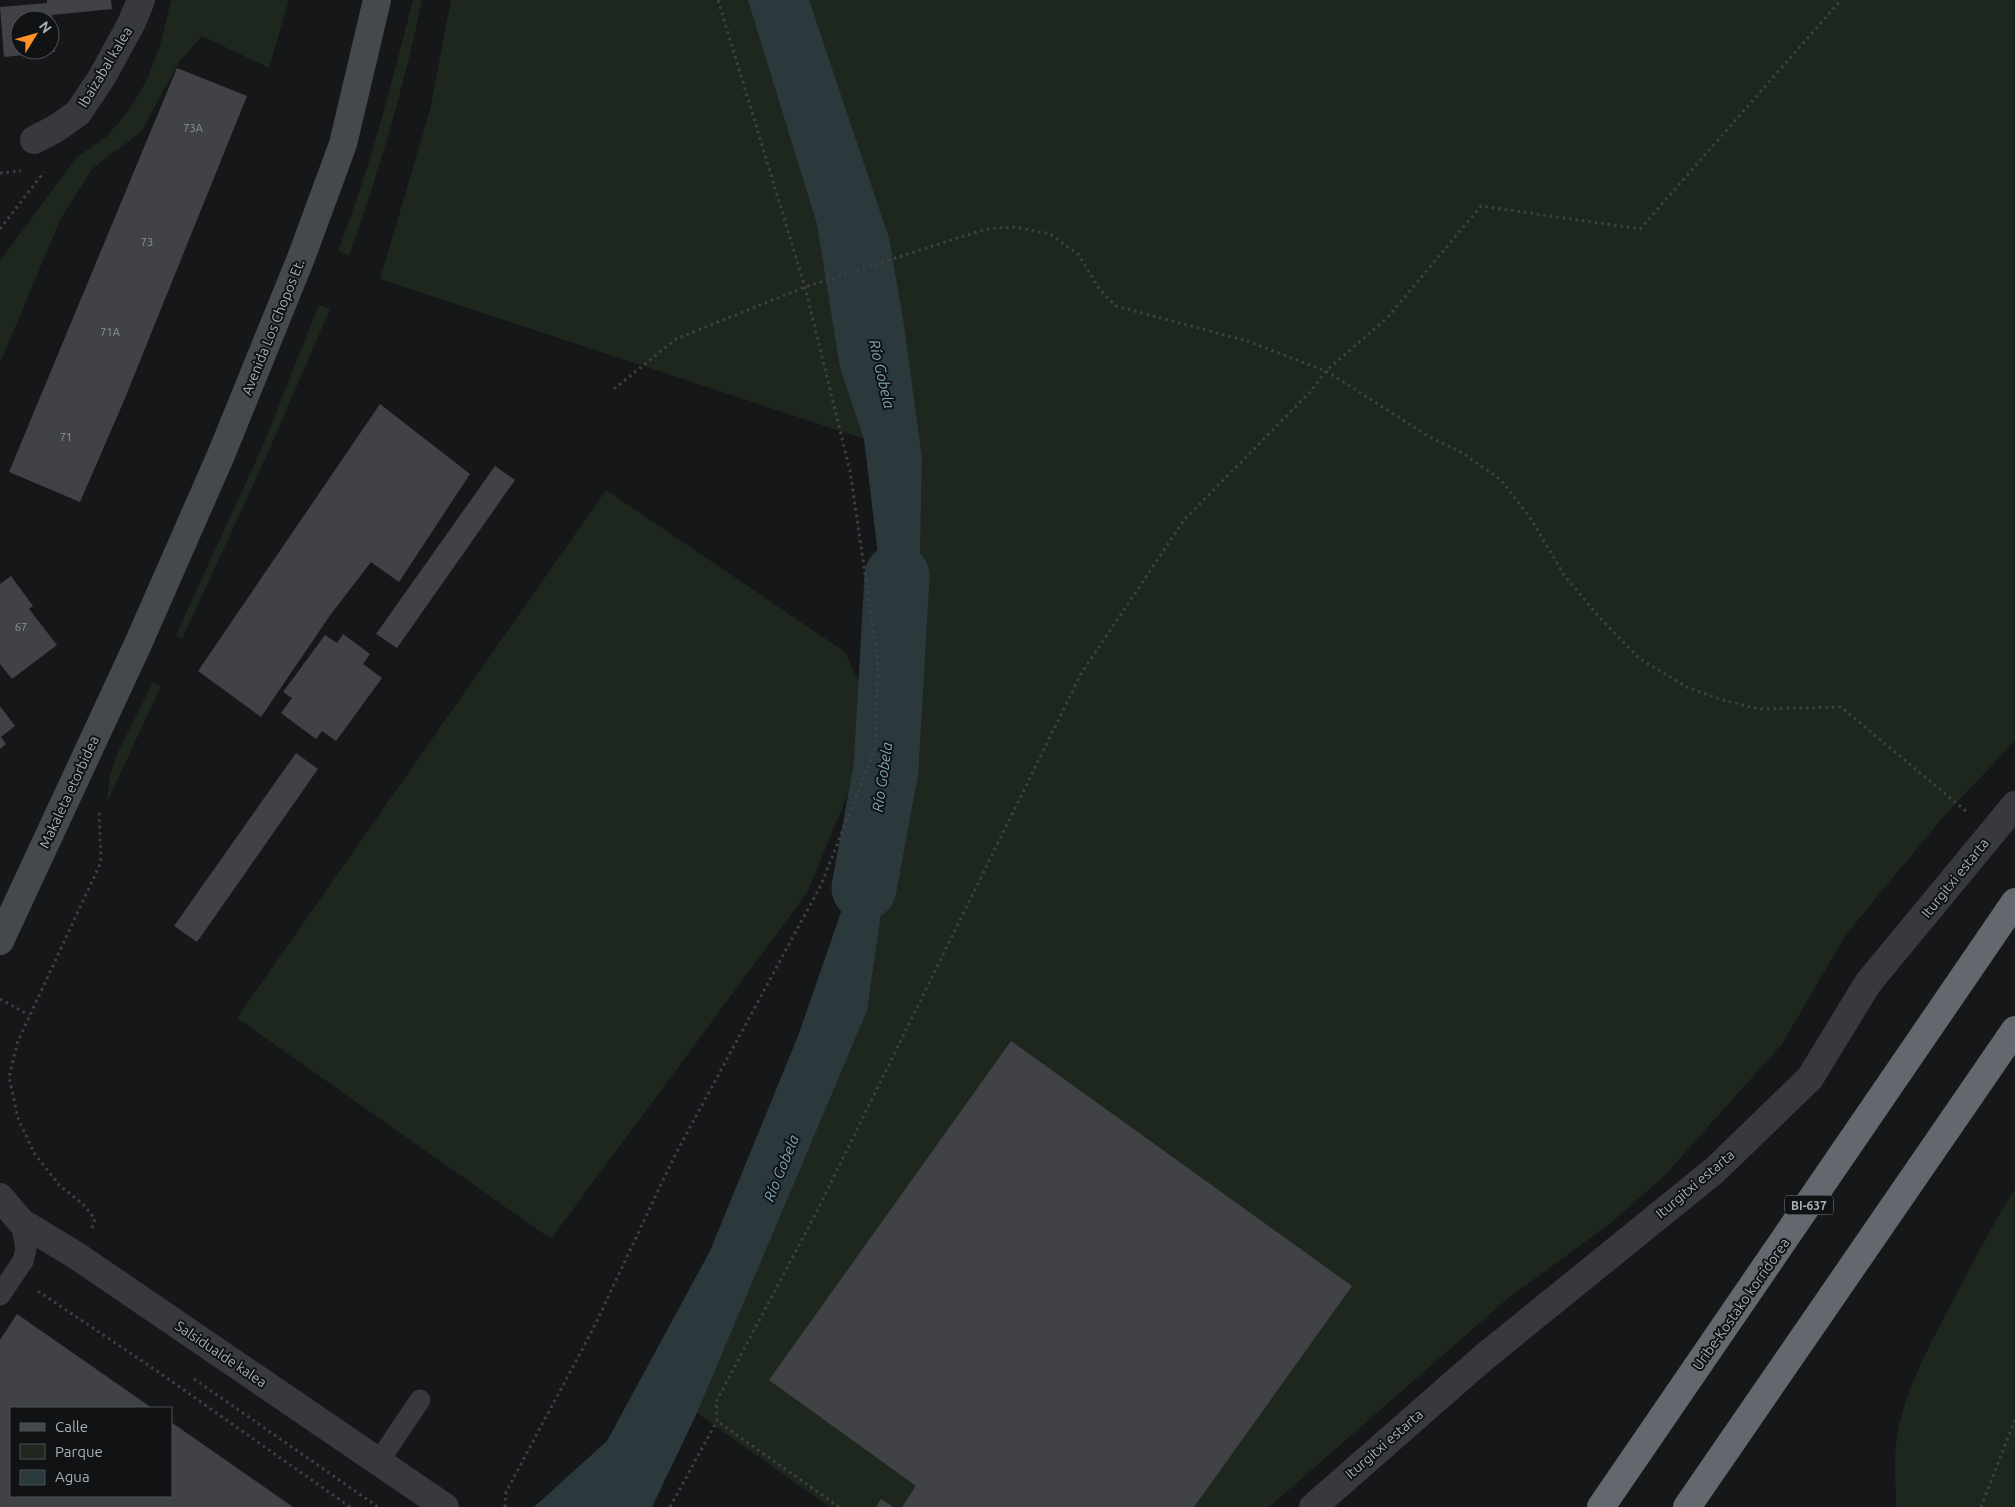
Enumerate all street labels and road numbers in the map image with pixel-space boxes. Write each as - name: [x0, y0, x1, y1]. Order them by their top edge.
- street label: Ibaizabal kalea: [75, 24, 135, 110]
- street label: Avenida Los Chopos Et.: [238, 257, 308, 397]
- street label: Makaleta etorbidea: [36, 733, 102, 851]
- street label: Iturgitxi estarta: [1918, 835, 1992, 921]
- street label: Iturgitxi estarta: [1652, 1146, 1738, 1222]
- road number: BI-637: [1785, 1196, 1833, 1214]
- street label: Uribe-Kostako korridorea: [1689, 1235, 1793, 1373]
- street label: Salsidualde kalea: [172, 1318, 270, 1390]
- street label: Iturgitxi estarta: [1342, 1406, 1426, 1482]

